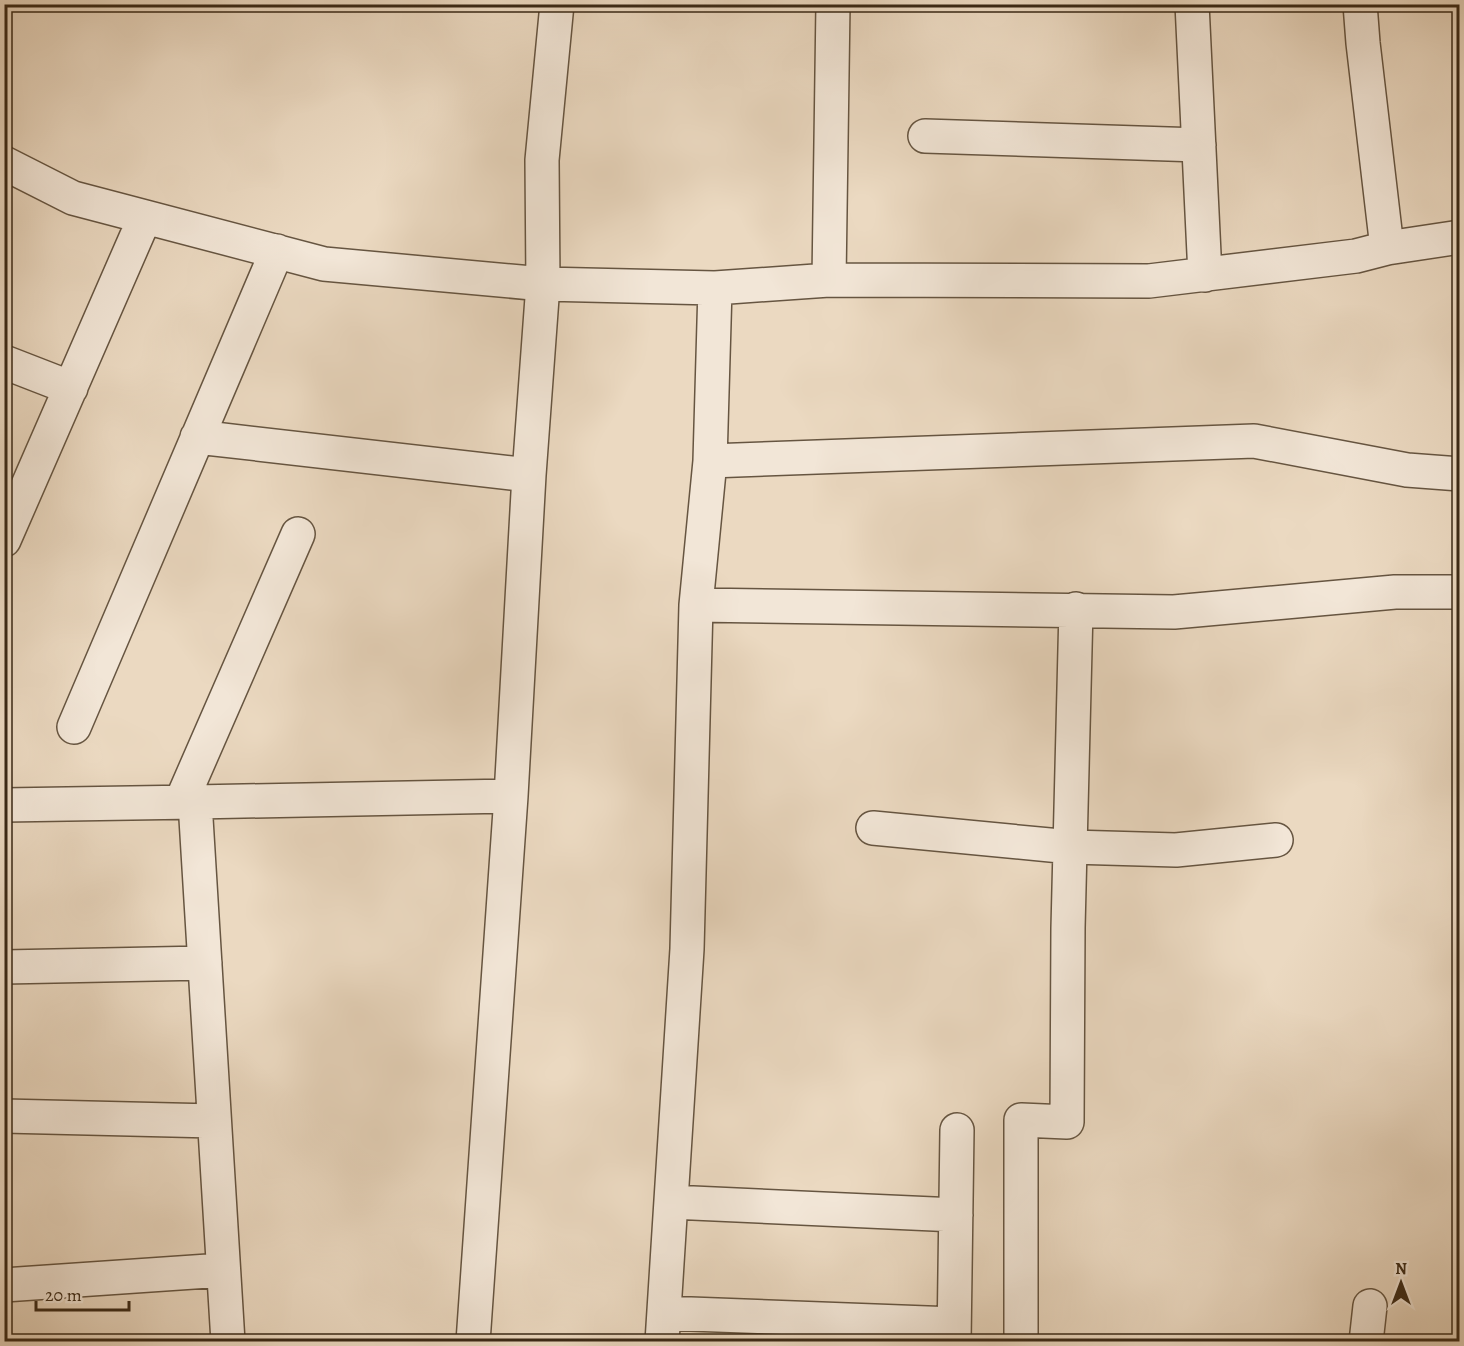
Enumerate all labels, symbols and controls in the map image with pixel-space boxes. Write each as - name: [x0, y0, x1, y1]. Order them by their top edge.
- north arrow: [1371, 1253, 1431, 1313]
- text: N: [1395, 1258, 1407, 1280]
- scale bar: [36, 1274, 129, 1312]
- text: 20 m: [45, 1283, 82, 1307]

